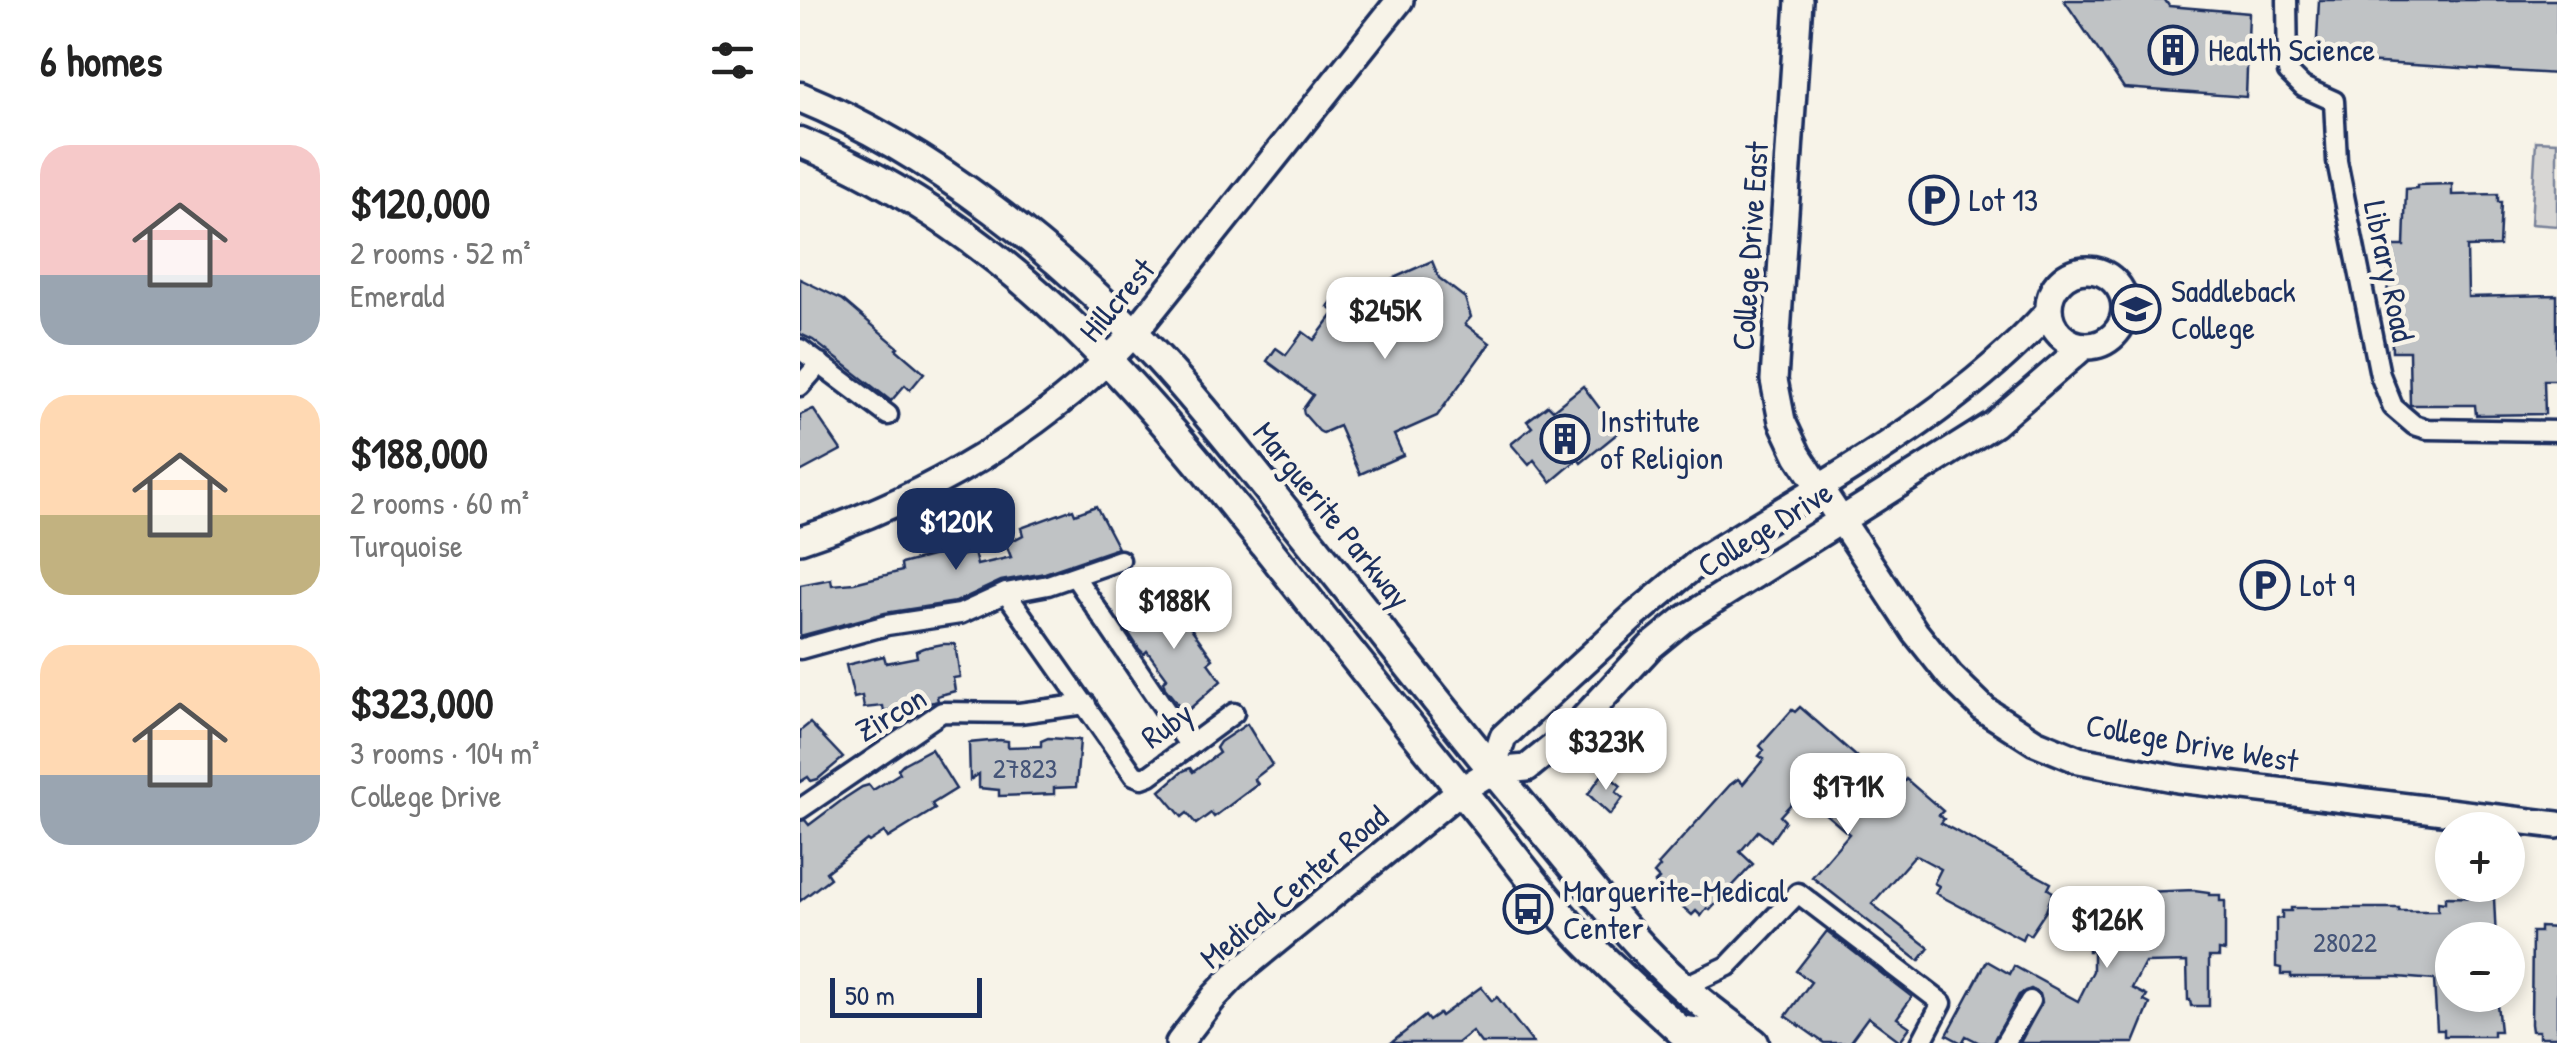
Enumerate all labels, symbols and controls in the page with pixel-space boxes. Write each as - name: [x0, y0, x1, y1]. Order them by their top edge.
- building icon: Health Science: [2147, 24, 2199, 76]
- place label: Health Science: [2208, 28, 2375, 71]
- text: 6 homes: [40, 32, 162, 89]
- icon: filters: [705, 33, 760, 88]
- street label: College Drive East: [1721, 139, 1778, 352]
- text: $120,000: [350, 174, 490, 231]
- parking icon: Lot 13: [1908, 174, 1960, 226]
- place label: Lot 13: [1969, 178, 2038, 221]
- icon: home: [120, 185, 240, 305]
- street label: Library Road: [2354, 197, 2425, 345]
- text: 2 rooms · 52 m²: [350, 231, 531, 274]
- street label: Hillcrest: [1069, 248, 1165, 351]
- place label: Saddleback College: [2171, 269, 2296, 349]
- text: Emerald: [350, 274, 445, 317]
- pin: $245K: [1315, 277, 1455, 362]
- school or university icon: Saddleback College: [2110, 283, 2162, 335]
- text: $245K: [1348, 288, 1422, 331]
- place label: Institute of Religion: [1600, 399, 1723, 479]
- street label: Marguerite Parkway: [1244, 412, 1421, 617]
- building icon: Institute of Religion: [1539, 413, 1591, 465]
- text: $188,000: [350, 424, 488, 481]
- icon: home: [120, 435, 240, 555]
- street label: College Drive: [1689, 470, 1841, 587]
- text: 2 rooms · 60 m²: [350, 481, 529, 524]
- pin: $120K: [886, 488, 1026, 573]
- text: $120K: [919, 499, 993, 542]
- text: Turquoise: [350, 524, 463, 567]
- parking icon: Lot 9: [2239, 559, 2291, 611]
- place label: Lot 9: [2300, 563, 2355, 606]
- pin: $188K: [1104, 567, 1244, 652]
- text: $188K: [1138, 578, 1210, 621]
- text: $323,000: [350, 674, 494, 731]
- street label: Zircon: [847, 676, 934, 751]
- icon: home: [120, 685, 240, 805]
- street label: Ruby: [1132, 691, 1201, 758]
- street label: College Drive West: [2083, 703, 2302, 782]
- pin: $323K: [1536, 708, 1676, 793]
- text: $323K: [1568, 719, 1644, 762]
- text: 3 rooms · 104 m²: [350, 731, 539, 774]
- house number: 27823: [993, 749, 1057, 787]
- pin: $171K: [1778, 753, 1918, 838]
- text: $171K: [1812, 764, 1884, 807]
- text: College Drive: [350, 774, 502, 817]
- street label: Medical Center Road: [1191, 795, 1397, 978]
- map controls: [2435, 812, 2525, 1012]
- button: +: [2435, 812, 2525, 902]
- place label: Marguerite-Medical Center: [1563, 869, 1788, 949]
- bus stop icon: Marguerite-Medical Center: [1502, 883, 1554, 935]
- pin: $126K: [2037, 886, 2177, 971]
- text: $126K: [2071, 897, 2143, 940]
- button: −: [2435, 922, 2525, 1012]
- house number: 28022: [2313, 923, 2377, 961]
- scale bar: [830, 973, 982, 1018]
- text: 50 m: [845, 976, 895, 1014]

